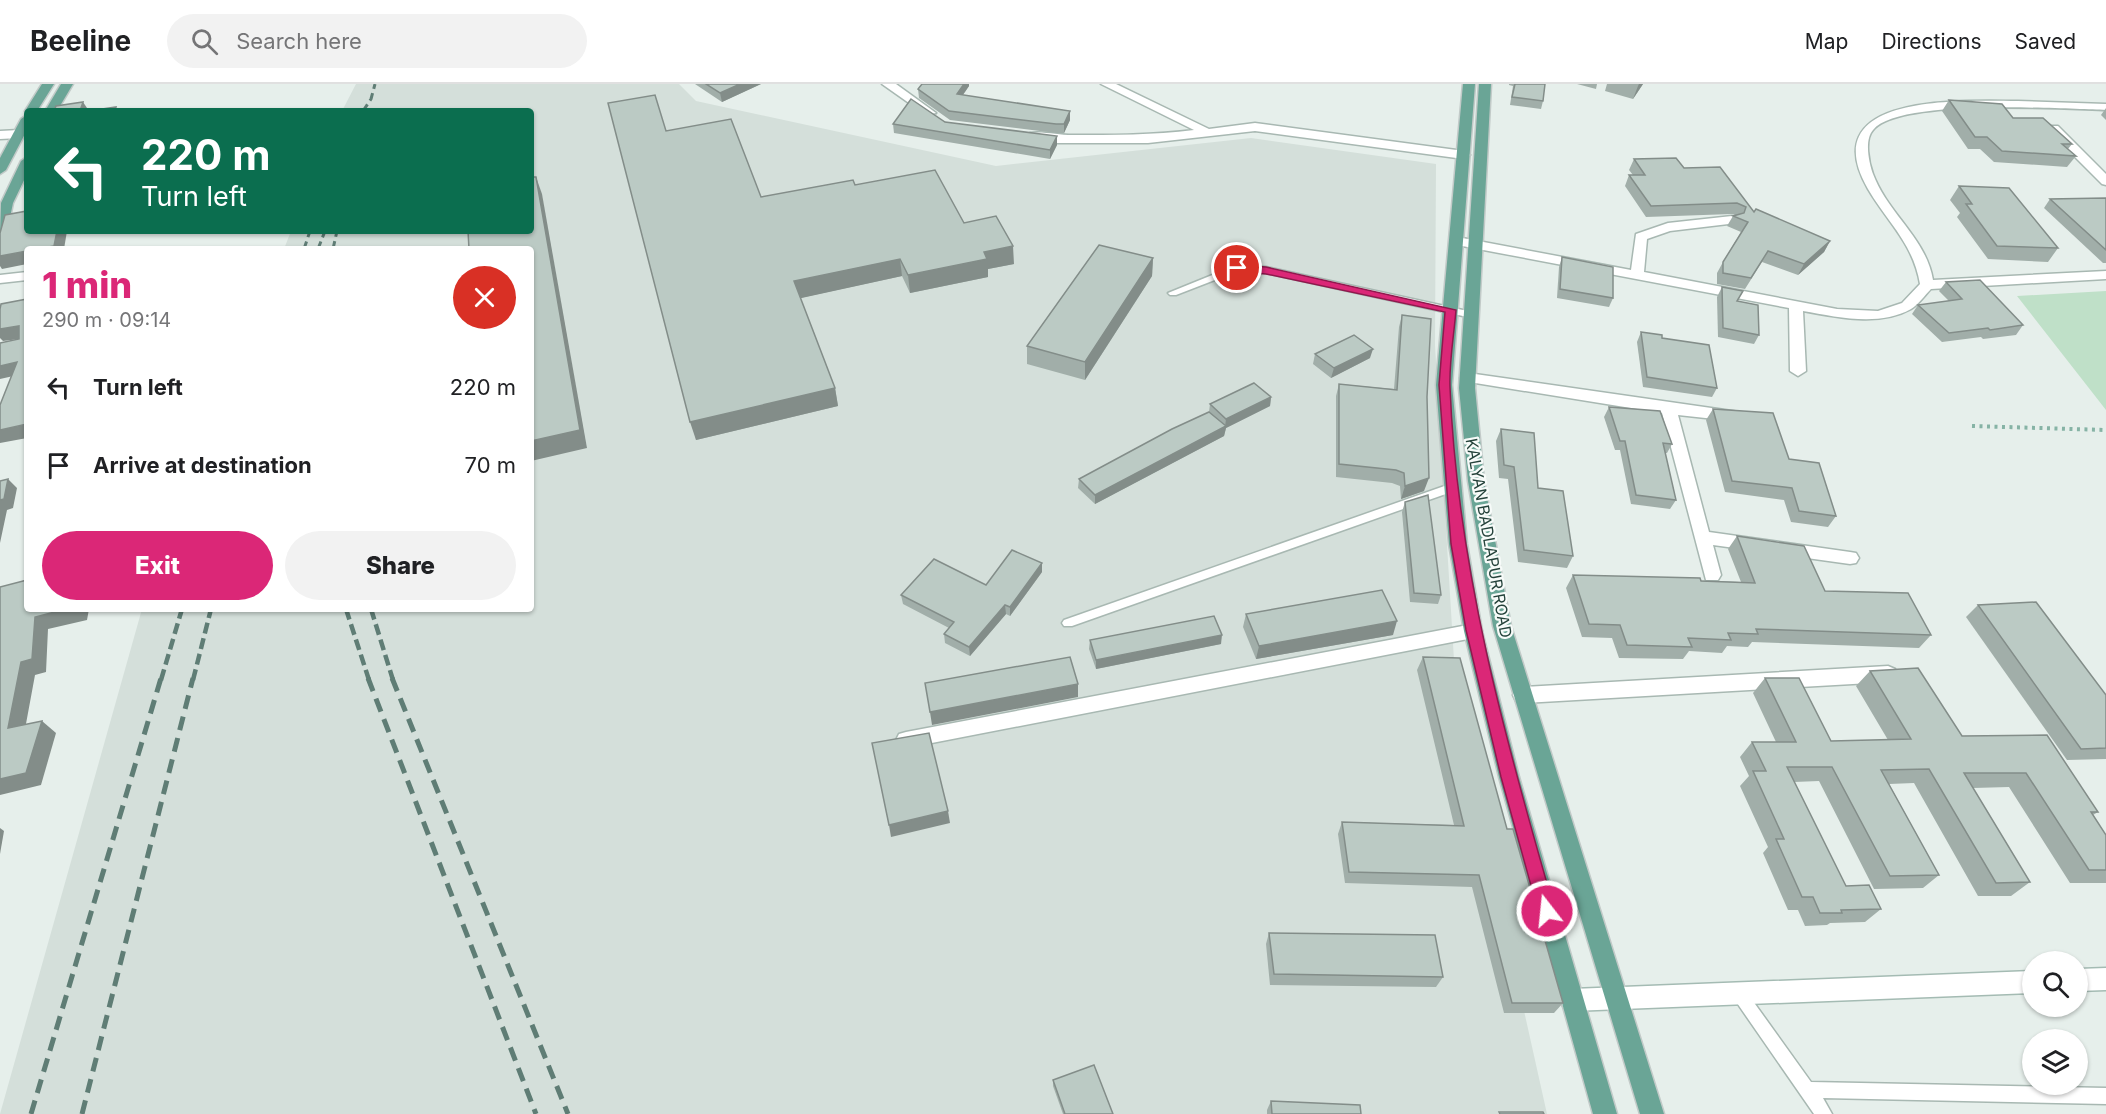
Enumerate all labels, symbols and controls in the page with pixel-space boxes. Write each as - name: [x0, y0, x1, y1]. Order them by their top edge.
- search box: [167, 14, 587, 68]
- text: Beeline: [30, 24, 131, 58]
- icon: search: [188, 25, 221, 58]
- text: Search here: [236, 28, 362, 54]
- text: Map: [1805, 29, 1848, 54]
- text: Directions: [1881, 29, 1982, 54]
- text: Saved: [2015, 29, 2076, 54]
- text: 220 m: [141, 129, 271, 180]
- icon: left: [42, 132, 120, 210]
- text: Turn left: [141, 180, 247, 213]
- pin: [1211, 242, 1262, 293]
- icon: arrive: [1220, 251, 1253, 284]
- text: 1 min: [42, 263, 132, 307]
- button: close: [453, 266, 516, 329]
- text: 290 m · 09:14: [42, 308, 171, 332]
- icon: left: [42, 371, 75, 404]
- text: Turn left: [93, 374, 183, 400]
- text: 220 m: [450, 374, 516, 400]
- street label: KALYAN BADLAPUR ROAD: [1462, 437, 1516, 639]
- icon: arrive: [42, 449, 75, 482]
- text: Arrive at destination: [93, 452, 312, 478]
- text: 70 m: [465, 452, 516, 478]
- button: Exit: [42, 531, 273, 600]
- button: Share: [285, 531, 516, 600]
- position arrow: [1515, 879, 1579, 943]
- map controls: [2022, 951, 2088, 1095]
- button: search: [2022, 951, 2088, 1017]
- button: layers: [2022, 1029, 2088, 1095]

